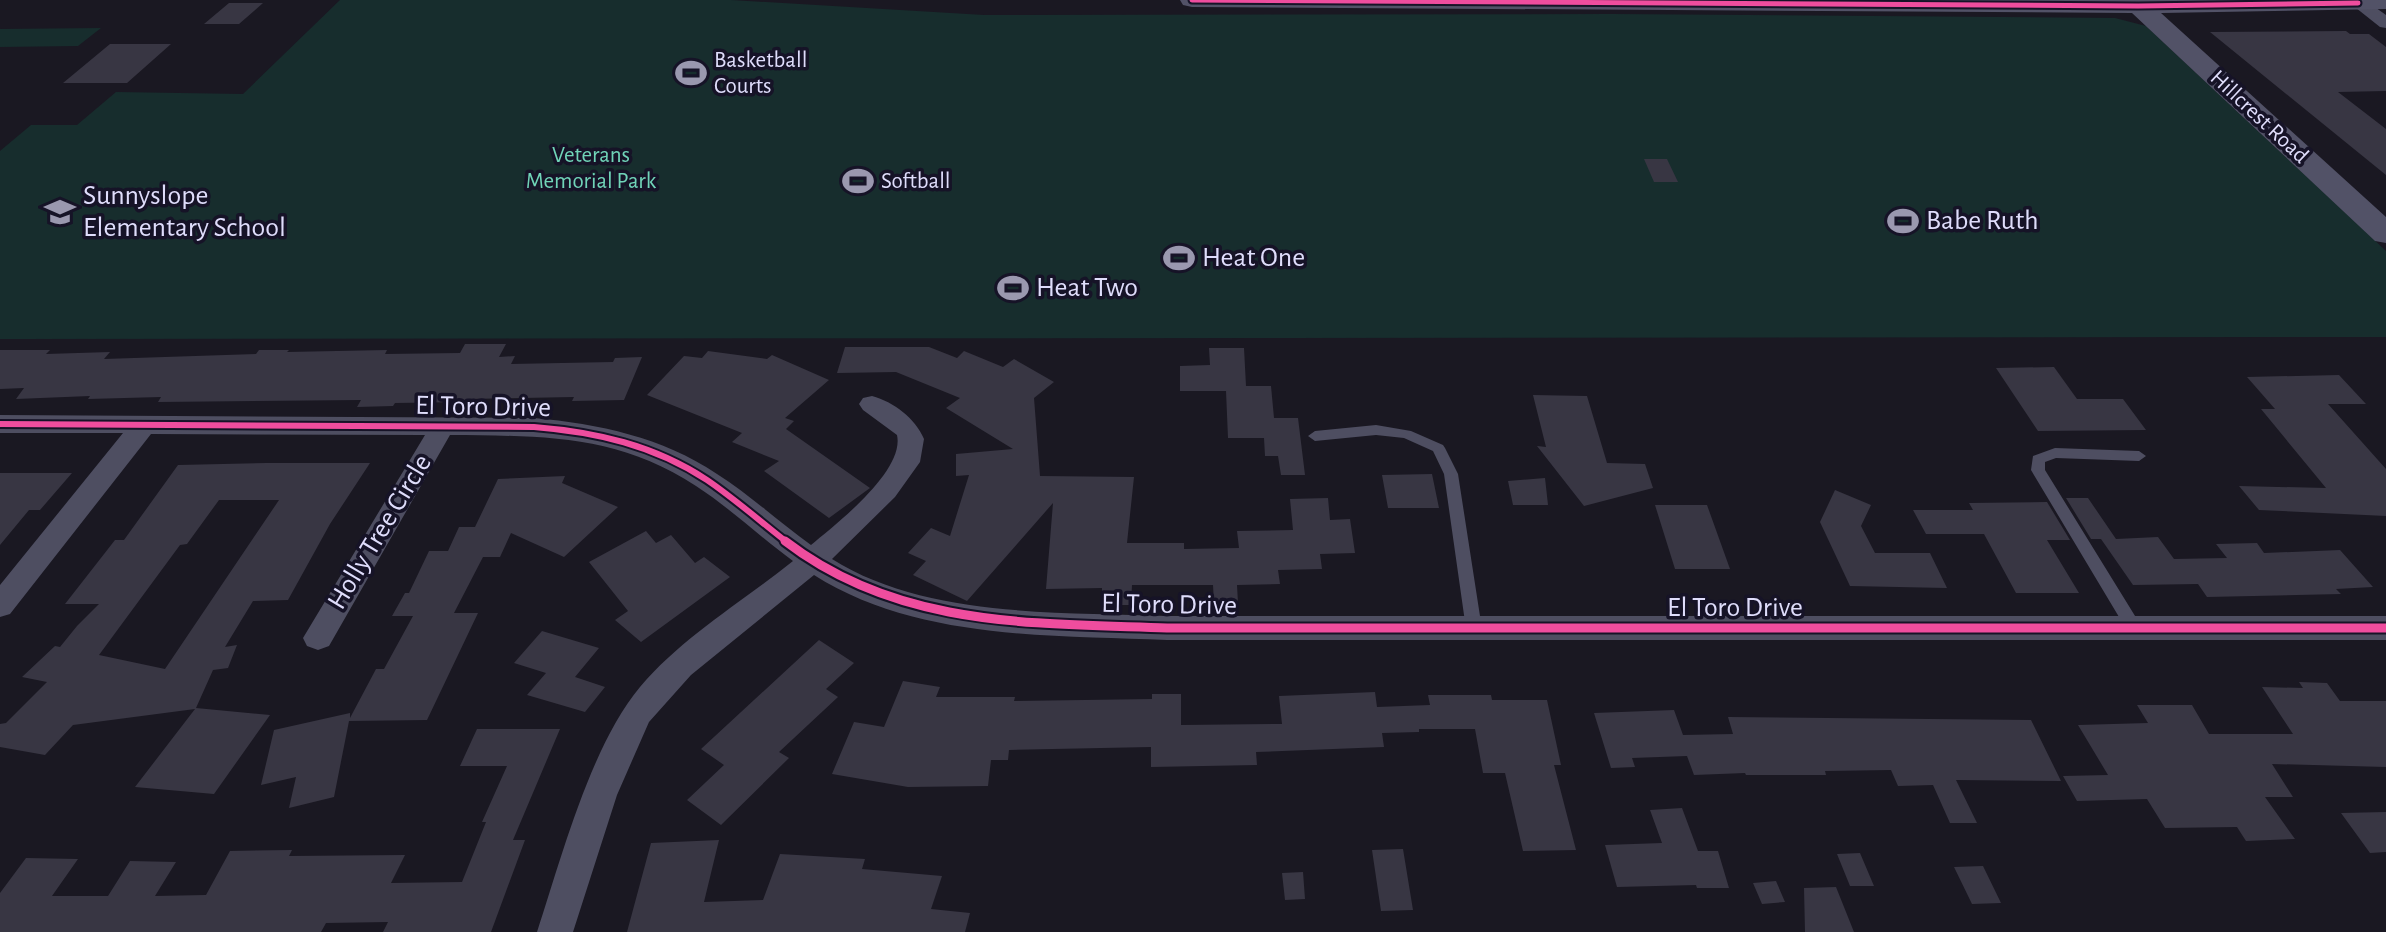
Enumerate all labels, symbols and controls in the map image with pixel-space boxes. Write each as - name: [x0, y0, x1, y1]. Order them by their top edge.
- place label: Basketball Courts: [714, 49, 807, 98]
- sports icon: Basketball Courts: [674, 56, 708, 90]
- street label: Hillcrest Road: [2206, 66, 2313, 168]
- park label: Veterans Memorial Park: [526, 144, 657, 193]
- sports icon: Softball: [841, 164, 875, 198]
- place label: Softball: [881, 170, 951, 193]
- place label: Sunnyslope Elementary School: [83, 182, 286, 242]
- school or university icon: Sunnyslope Elementary School: [43, 195, 77, 229]
- sports icon: Babe Ruth: [1886, 204, 1920, 238]
- place label: Babe Ruth: [1926, 207, 2039, 235]
- sports icon: Heat One: [1162, 241, 1196, 275]
- place label: Heat One: [1202, 244, 1305, 272]
- sports icon: Heat Two: [996, 271, 1030, 305]
- place label: Heat Two: [1036, 274, 1138, 302]
- street label: El Toro Drive: [415, 392, 551, 422]
- street label: Holly Tree Circle: [323, 450, 437, 614]
- street label: El Toro Drive: [1101, 590, 1237, 620]
- street label: El Toro Drive: [1667, 594, 1803, 622]

